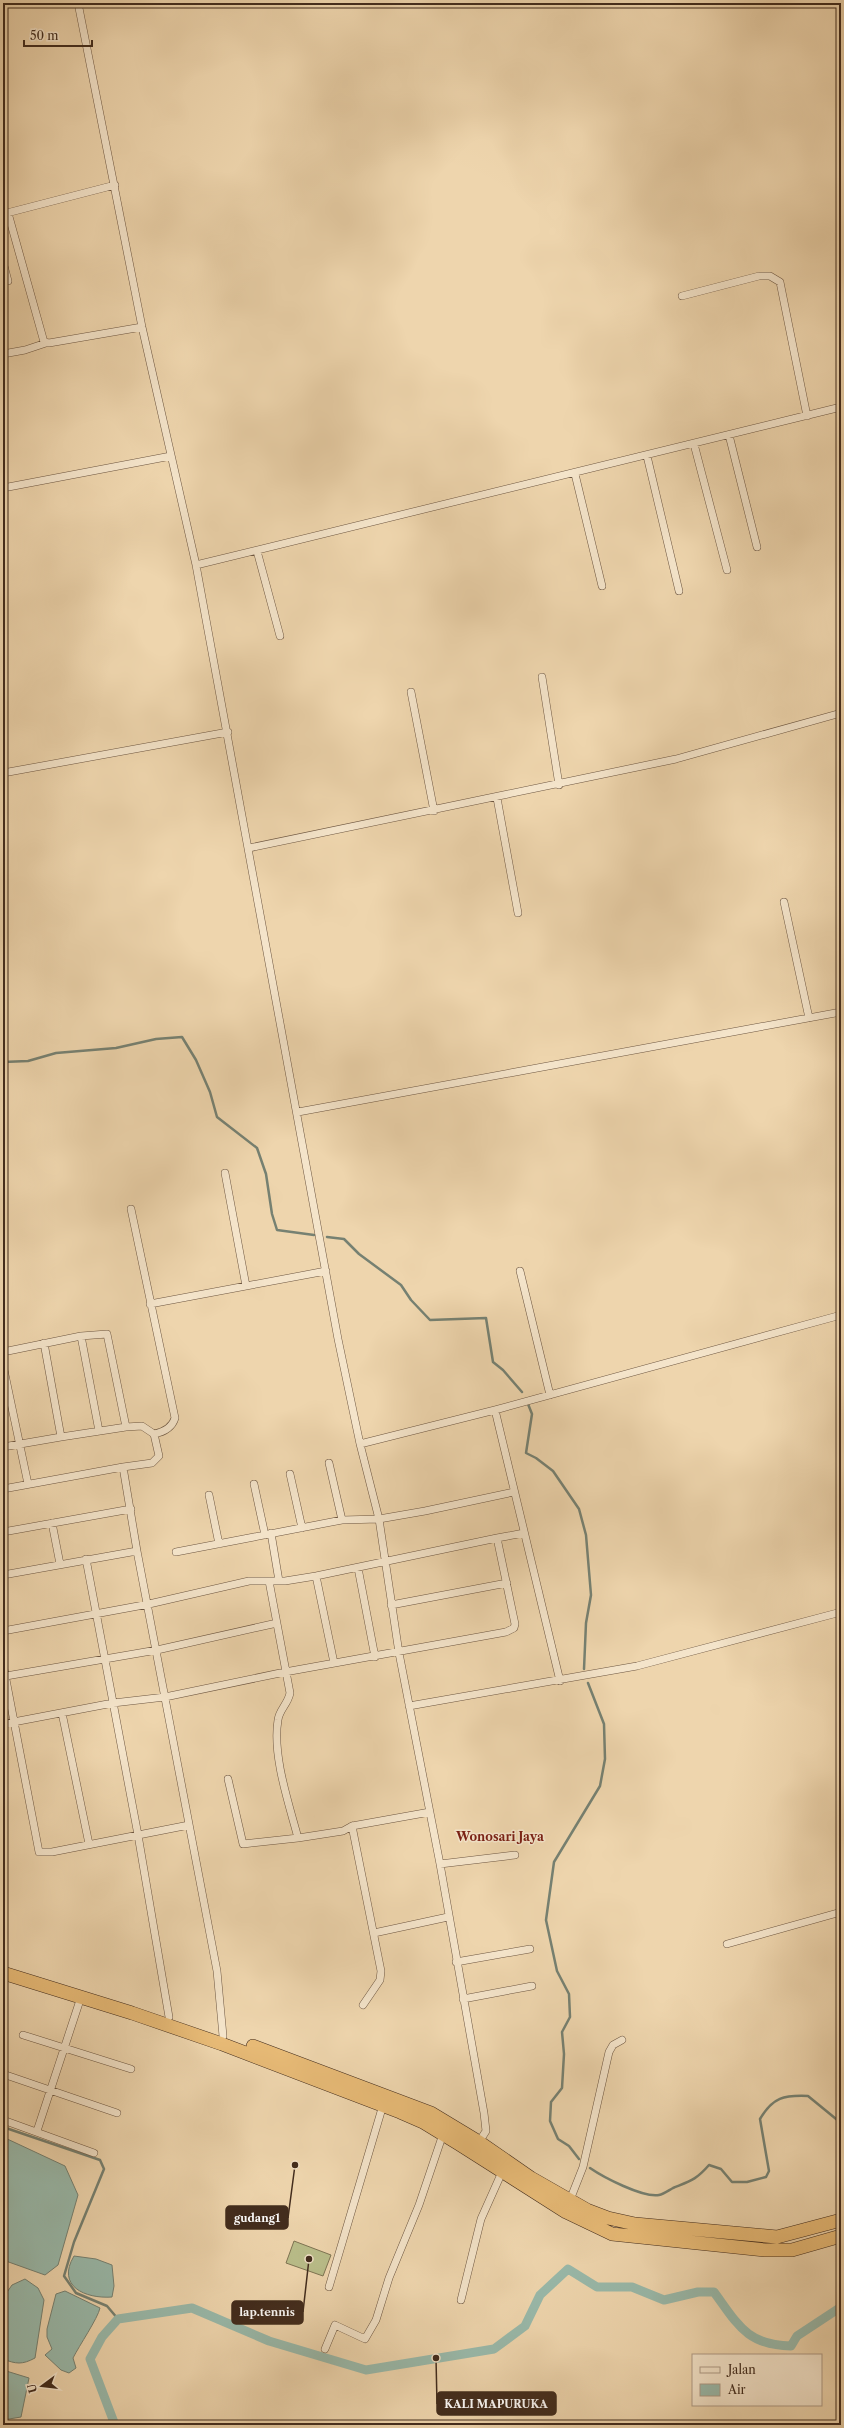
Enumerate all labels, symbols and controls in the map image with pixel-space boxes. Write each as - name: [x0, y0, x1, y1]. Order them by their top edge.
- scale bar: [24, 22, 92, 48]
- text: 50 m: [30, 28, 59, 43]
- district label: Wonosari Jaya: [455, 1829, 545, 1844]
- callout: gudang1: [226, 2206, 288, 2229]
- text: gudang1: [233, 2211, 280, 2225]
- callout: lap.tennis: [232, 2301, 303, 2324]
- text: lap.tennis: [239, 2305, 295, 2319]
- legend: [692, 2354, 822, 2406]
- text: Jalan: [726, 2362, 756, 2377]
- north arrow: [22, 2366, 62, 2406]
- text: U: [24, 2382, 40, 2395]
- text: Air: [727, 2382, 746, 2397]
- callout: KALI MAPURUKA: [437, 2392, 556, 2415]
- text: KALI MAPURUKA: [444, 2397, 548, 2411]

